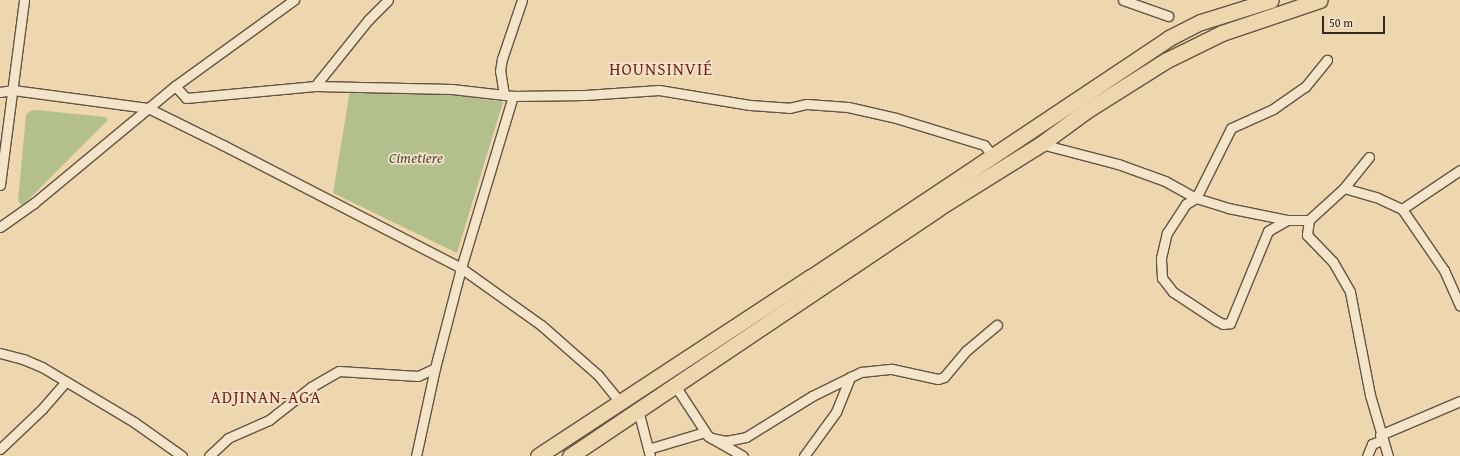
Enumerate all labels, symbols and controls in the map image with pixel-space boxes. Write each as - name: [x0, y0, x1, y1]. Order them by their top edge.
- scale bar: [1324, 8, 1387, 34]
- text: 50 m: [1329, 14, 1353, 31]
- district label: HOUNSINVIÉ: [609, 59, 713, 79]
- park label: Cimetiere: [389, 149, 443, 167]
- district label: ADJINAN-AGA: [211, 387, 321, 407]

